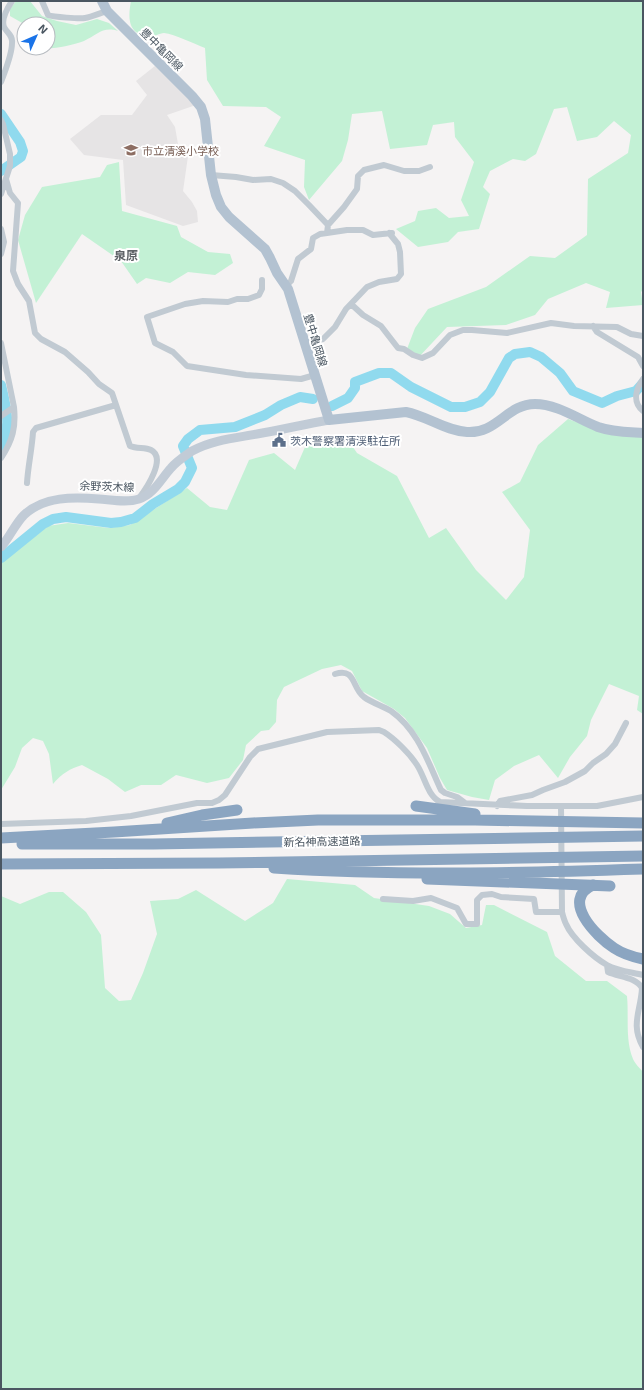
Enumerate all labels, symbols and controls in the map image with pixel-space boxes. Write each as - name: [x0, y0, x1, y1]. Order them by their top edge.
- north arrow: [16, 16, 56, 56]
- text: N: [36, 21, 51, 36]
- street label: 豊中亀岡線: [138, 25, 186, 73]
- school or university icon: 市立清溪小学校: [123, 142, 139, 158]
- place label: 市立清溪小学校: [142, 144, 219, 157]
- district label: 泉原: [114, 248, 138, 262]
- street label: 豊中亀岡線: [302, 312, 330, 368]
- public building icon: 茨木警察署清渓駐在所: [271, 432, 287, 448]
- place label: 茨木警察署清渓駐在所: [290, 434, 401, 447]
- street label: 余野茨木線: [79, 479, 135, 493]
- street label: 新名神高速道路: [283, 834, 361, 848]

